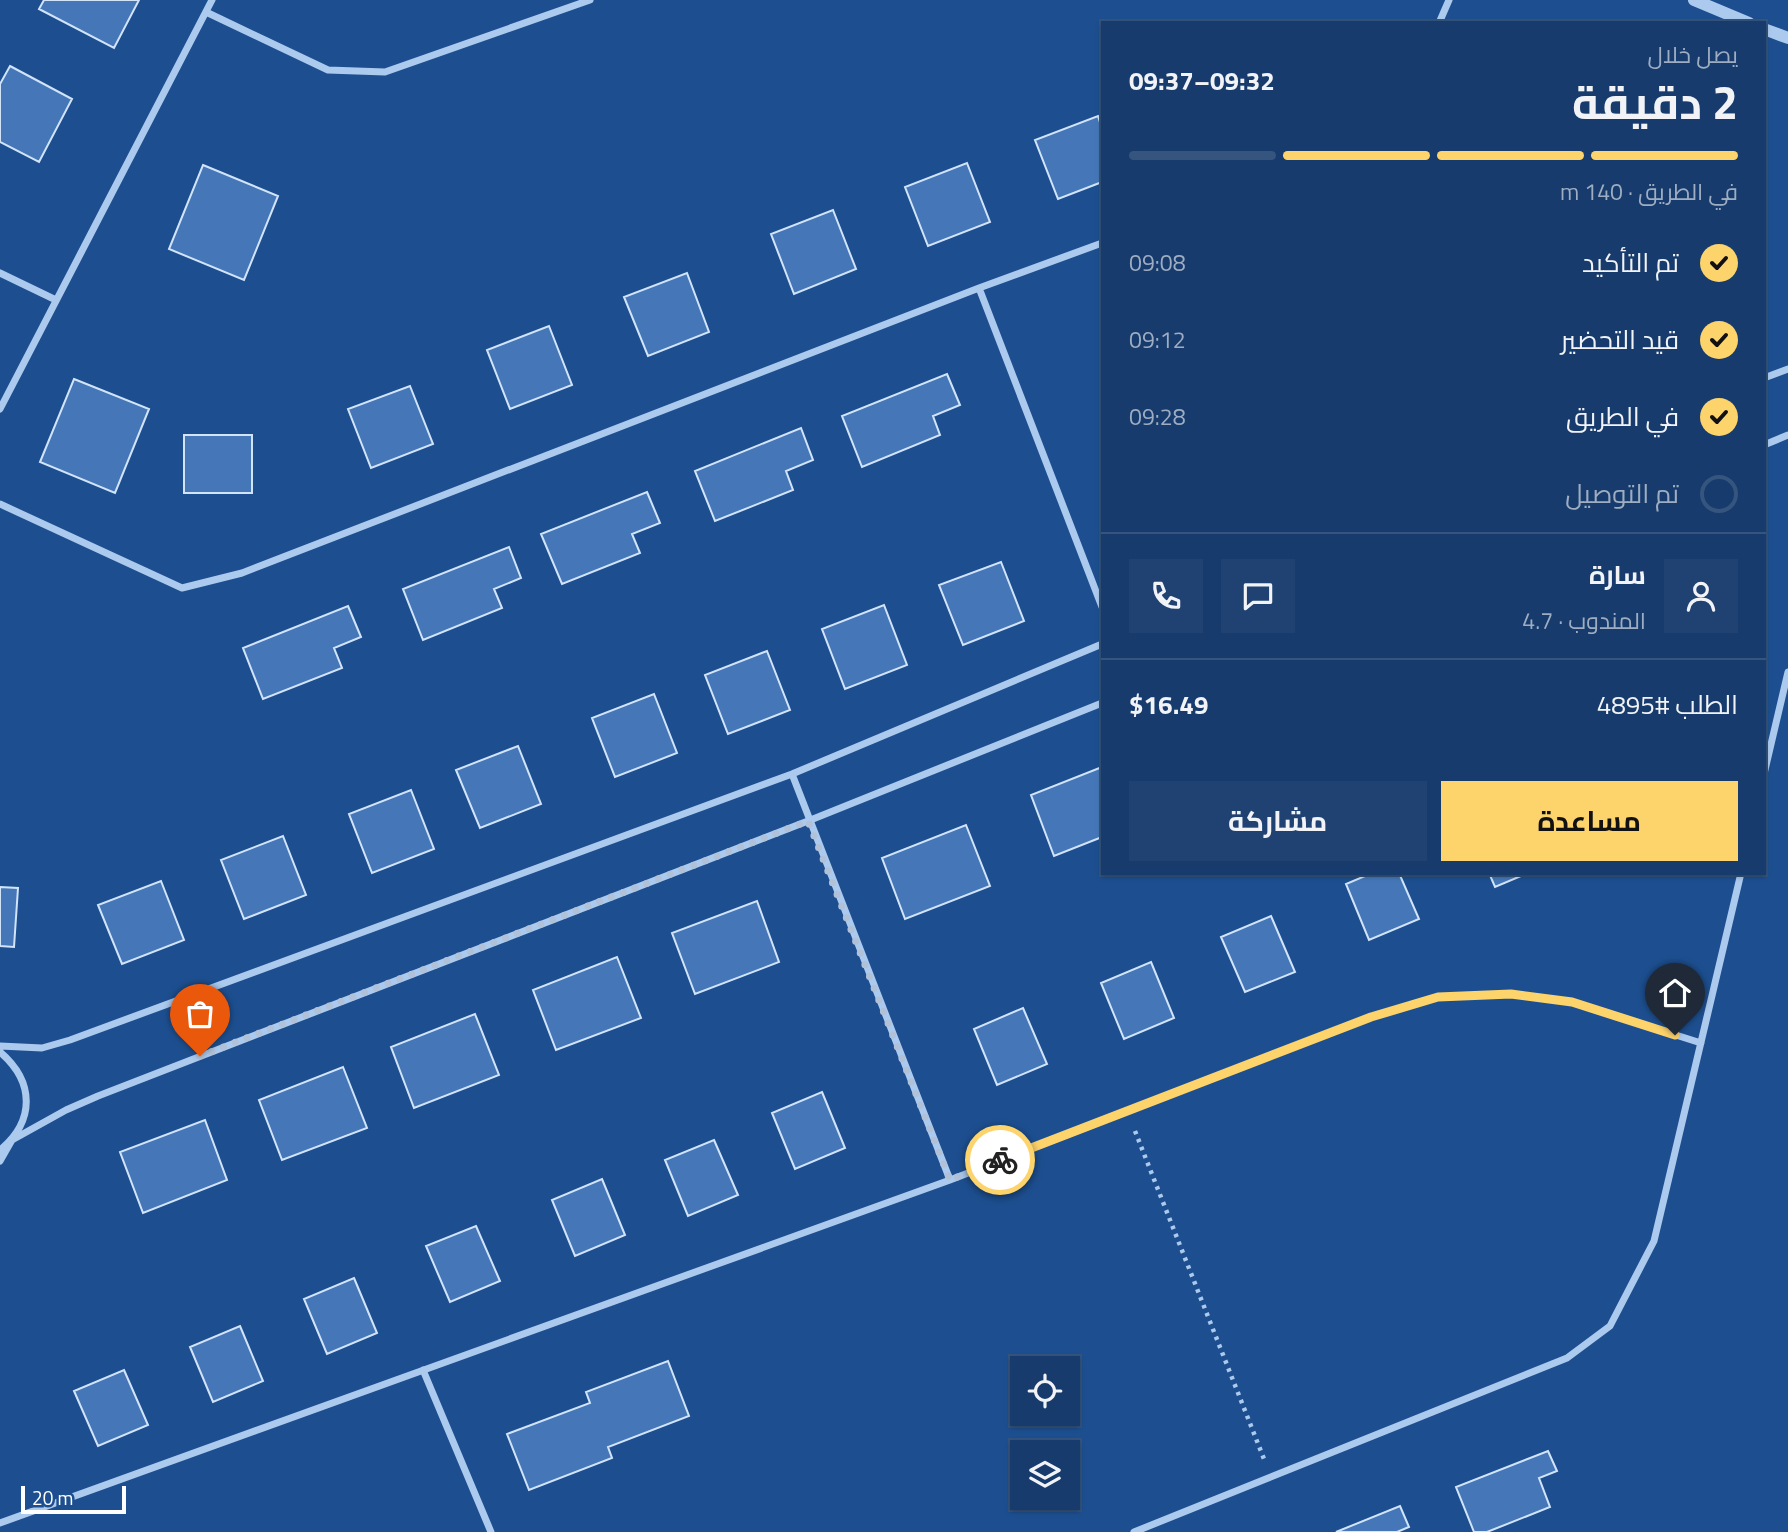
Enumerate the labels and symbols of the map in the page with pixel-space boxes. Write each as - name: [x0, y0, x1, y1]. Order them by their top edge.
- pin: [1645, 963, 1705, 1035]
- pin: [170, 984, 230, 1056]
- courier: [965, 1125, 1035, 1195]
- scale bar: [21, 1483, 126, 1515]

